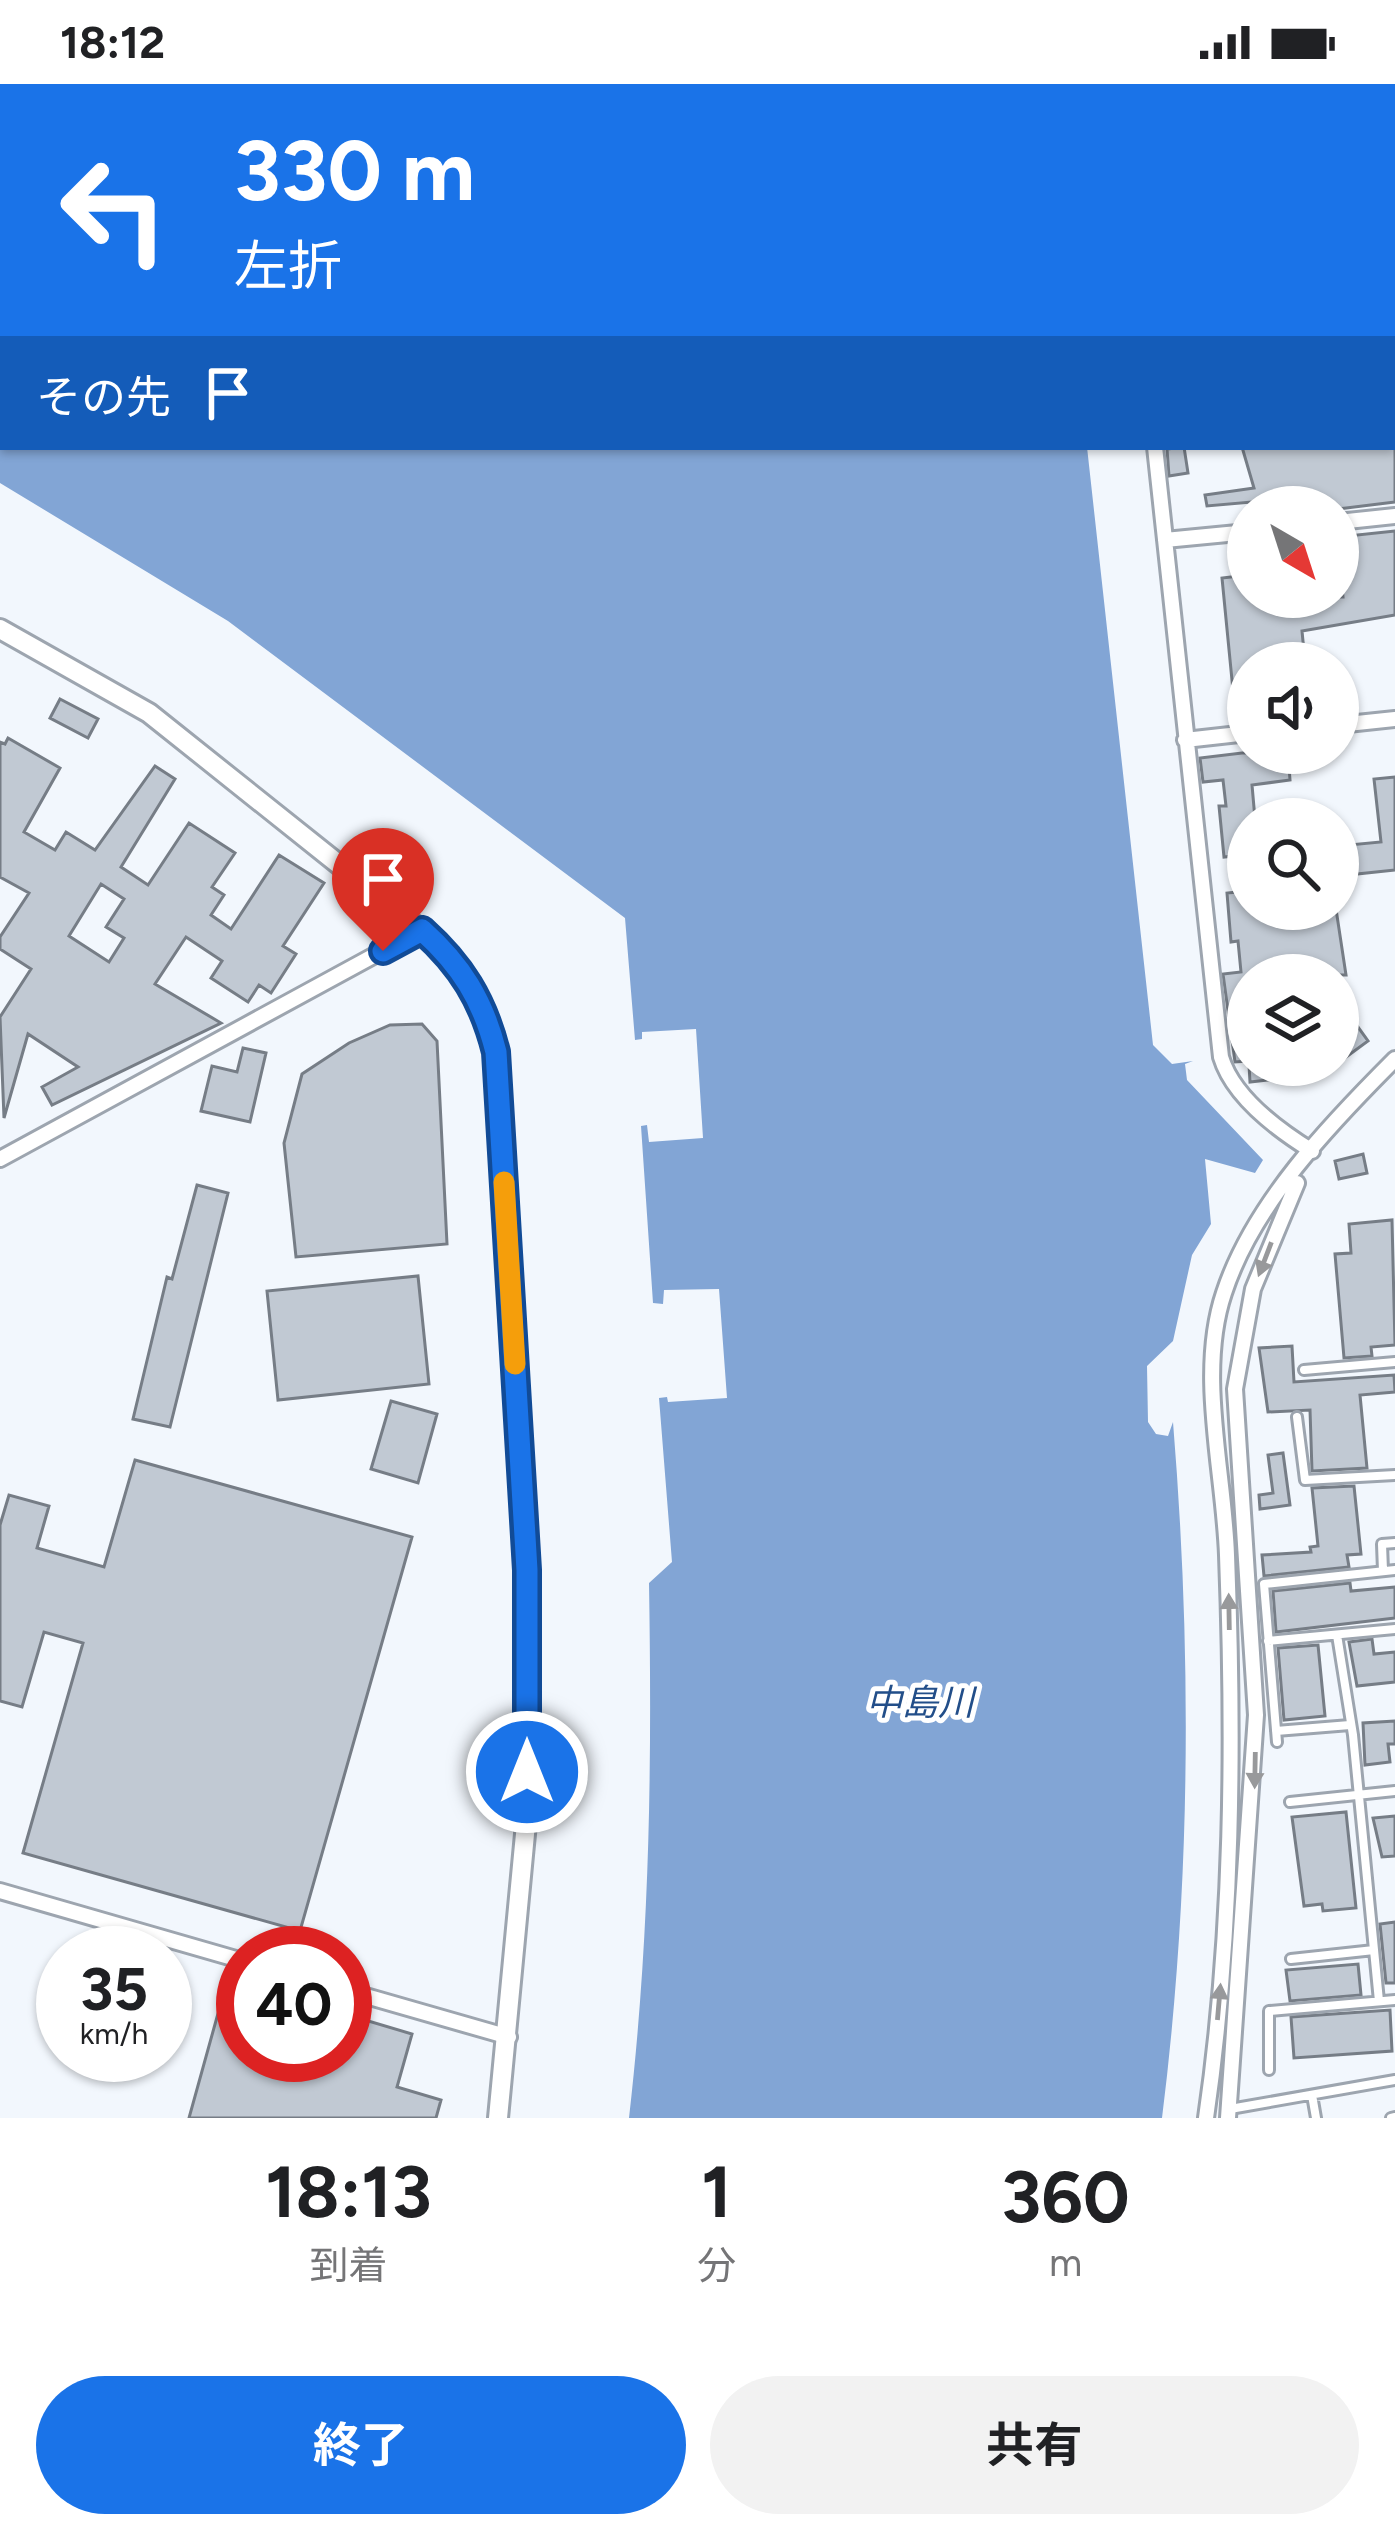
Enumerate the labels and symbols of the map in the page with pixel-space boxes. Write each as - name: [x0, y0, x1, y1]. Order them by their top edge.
- north arrow: [1227, 486, 1359, 618]
- pin: [332, 828, 434, 951]
- one-way arrow: [1255, 1241, 1274, 1277]
- one-way arrow: [1219, 1592, 1238, 1630]
- water label: 中島川: [866, 1681, 978, 1724]
- position arrow: [464, 1709, 590, 1835]
- one-way arrow: [1246, 1752, 1265, 1790]
- speed limit sign: 40: [216, 1926, 372, 2082]
- one-way arrow: [1210, 1983, 1229, 2020]

